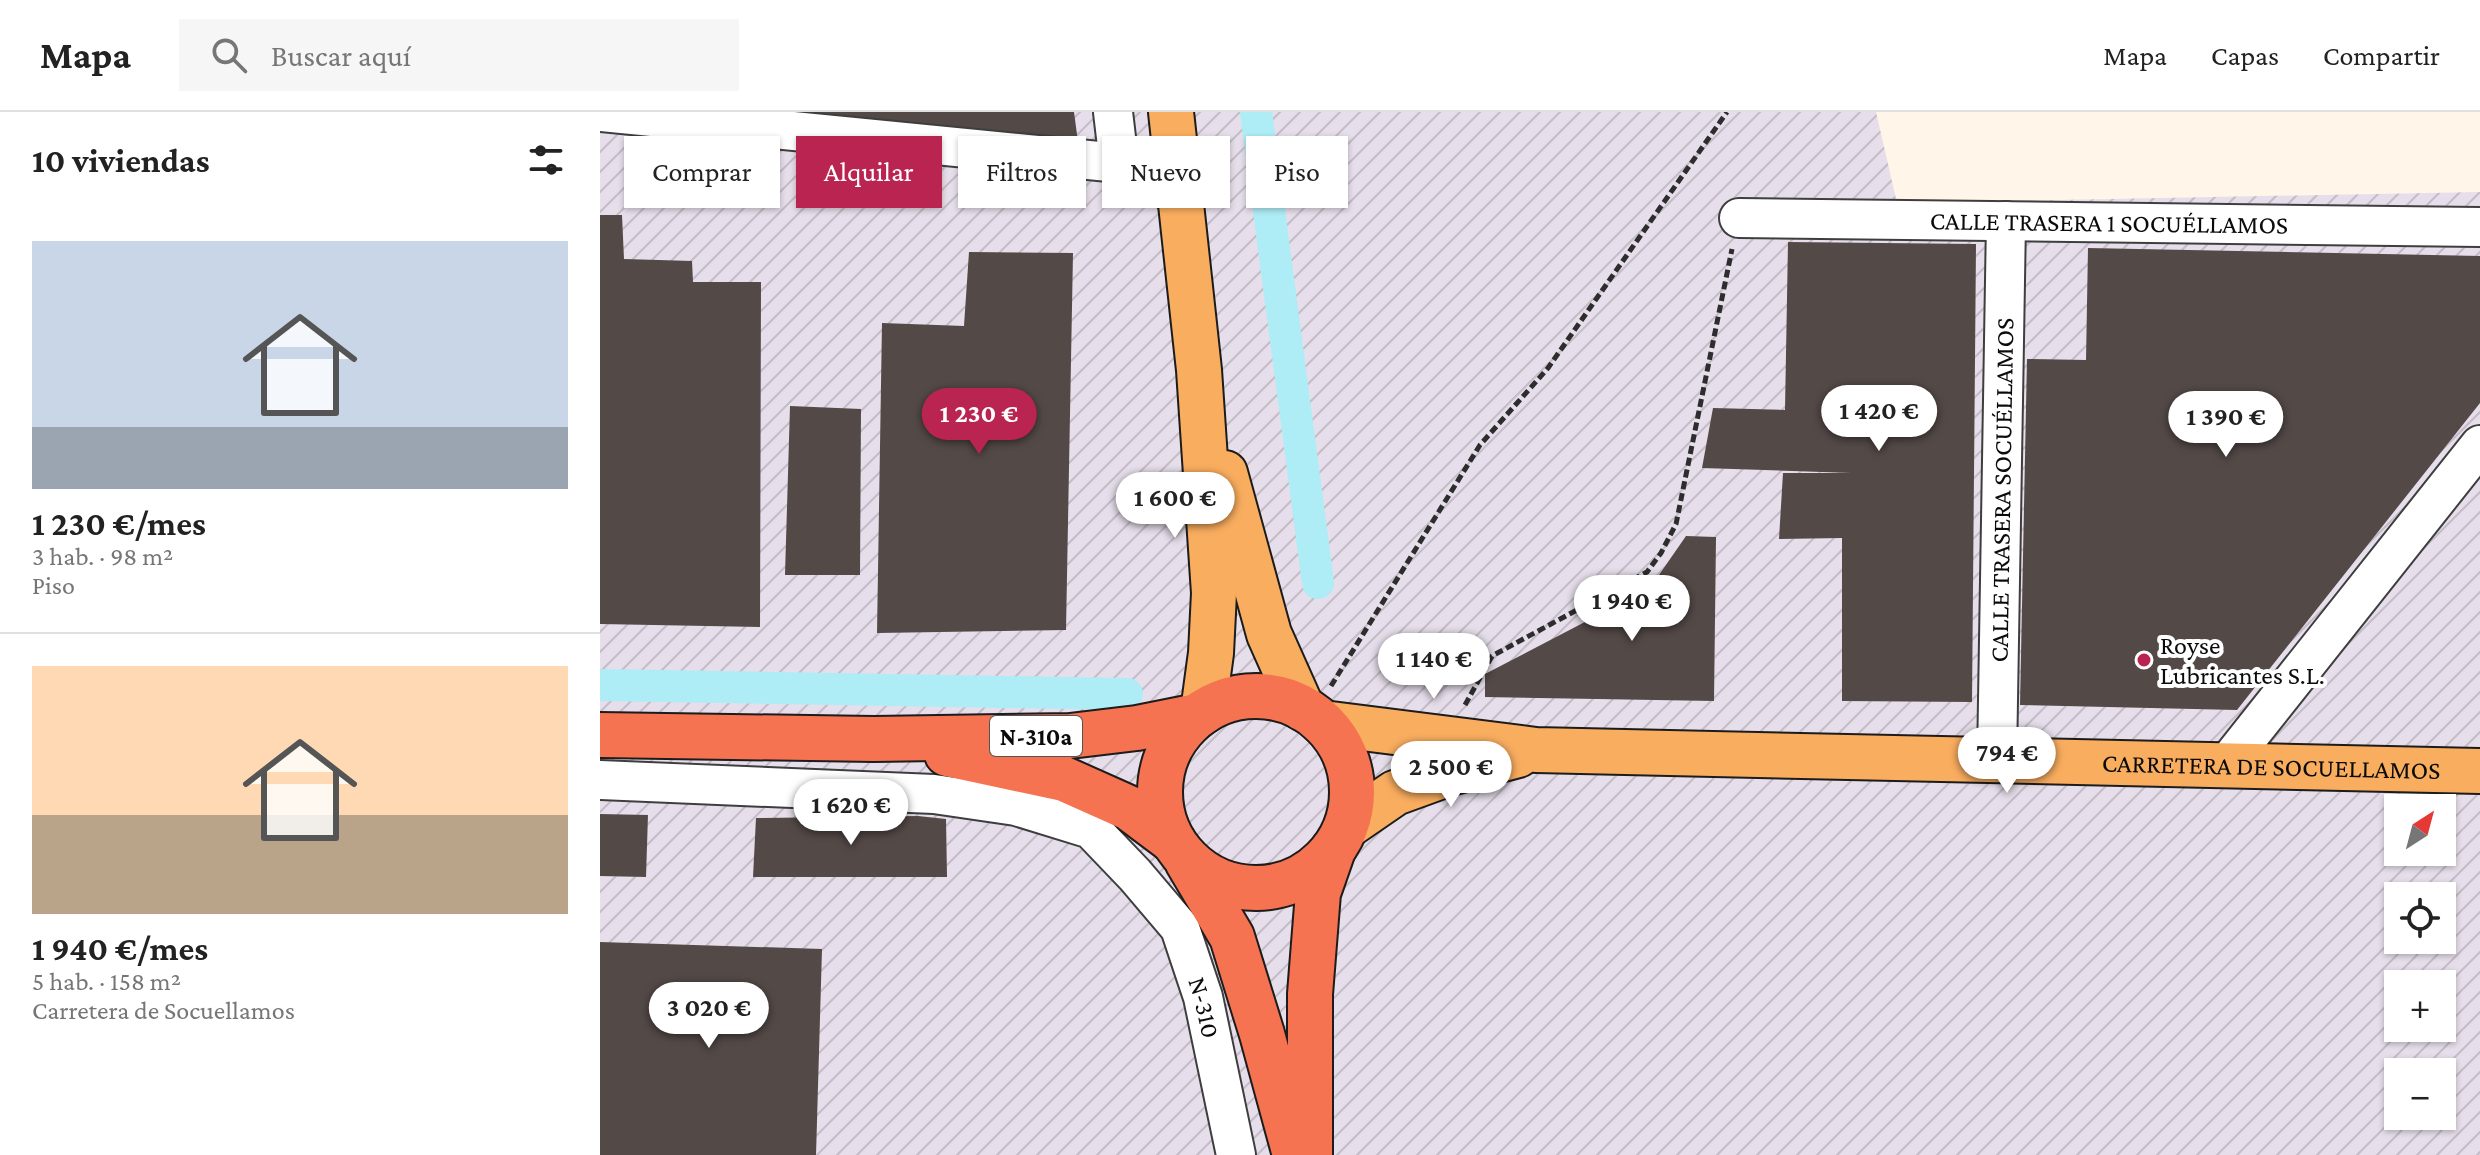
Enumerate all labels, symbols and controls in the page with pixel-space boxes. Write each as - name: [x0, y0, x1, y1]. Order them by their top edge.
- search box: [179, 19, 739, 91]
- icon: search: [207, 33, 251, 77]
- text: Mapa: [40, 34, 131, 76]
- text: Buscar aquí: [271, 39, 411, 72]
- text: Mapa: [2103, 40, 2167, 71]
- text: Capas: [2211, 40, 2279, 71]
- text: Compartir: [2323, 40, 2440, 71]
- chip: Comprar: [624, 136, 780, 208]
- chip: Alquilar: [796, 136, 942, 208]
- chip: Filtros: [958, 136, 1086, 208]
- chip: Nuevo: [1102, 136, 1230, 208]
- chip: Piso: [1246, 136, 1348, 208]
- icon: filters: [524, 138, 568, 182]
- text: 10 viviendas: [32, 142, 209, 179]
- street label: CALLE TRASERA 1 SOCUÉLLAMOS: [1930, 206, 2288, 239]
- icon: home: [228, 293, 372, 437]
- street label: CALLE TRASERA SOCUÉLLAMOS: [1984, 317, 2019, 663]
- pin: 1 420 €: [1805, 385, 1953, 453]
- pin: 1 230 €: [905, 388, 1053, 456]
- pin: 1 390 €: [2152, 391, 2300, 459]
- text: 1 420 €: [1839, 396, 1919, 425]
- text: 1 230 €: [940, 399, 1018, 428]
- text: 1 390 €: [2186, 402, 2266, 431]
- pin: 1 600 €: [1101, 472, 1249, 540]
- text: 1 600 €: [1134, 483, 1216, 512]
- text: 1 230 €/mes: [32, 505, 206, 542]
- text: 3 hab. · 98 m²: [32, 542, 173, 571]
- text: Piso: [32, 571, 75, 600]
- pin: 1 940 €: [1558, 575, 1706, 643]
- text: 1 940 €: [1592, 586, 1672, 615]
- place label: Royse Lubricantes S.L.: [2160, 631, 2325, 690]
- pin: 1 140 €: [1360, 633, 1508, 701]
- text: 1 140 €: [1396, 644, 1472, 673]
- marker: Royse Lubricantes S.L.: [2135, 651, 2153, 669]
- road number: N-310a: [990, 716, 1082, 756]
- icon: home: [228, 718, 372, 862]
- pin: 794 €: [1951, 727, 2063, 795]
- text: 794 €: [1976, 738, 2038, 767]
- pin: 2 500 €: [1377, 741, 1525, 809]
- street label: CARRETERA DE SOCUELLAMOS: [2102, 748, 2441, 785]
- text: 2 500 €: [1409, 752, 1493, 781]
- pin: 1 620 €: [777, 779, 925, 847]
- text: 1 620 €: [811, 790, 891, 819]
- north arrow: [2384, 794, 2456, 866]
- map controls: [2384, 794, 2456, 1130]
- button: locate: [2384, 882, 2456, 954]
- text: 1 940 €/mes: [32, 930, 208, 967]
- text: 5 hab. · 158 m²: [32, 967, 181, 996]
- button: +: [2384, 970, 2456, 1042]
- street label: N-310: [1183, 973, 1226, 1041]
- pin: 3 020 €: [635, 982, 783, 1050]
- text: 3 020 €: [667, 993, 751, 1022]
- text: Carretera de Socuellamos: [32, 996, 295, 1025]
- button: −: [2384, 1058, 2456, 1130]

